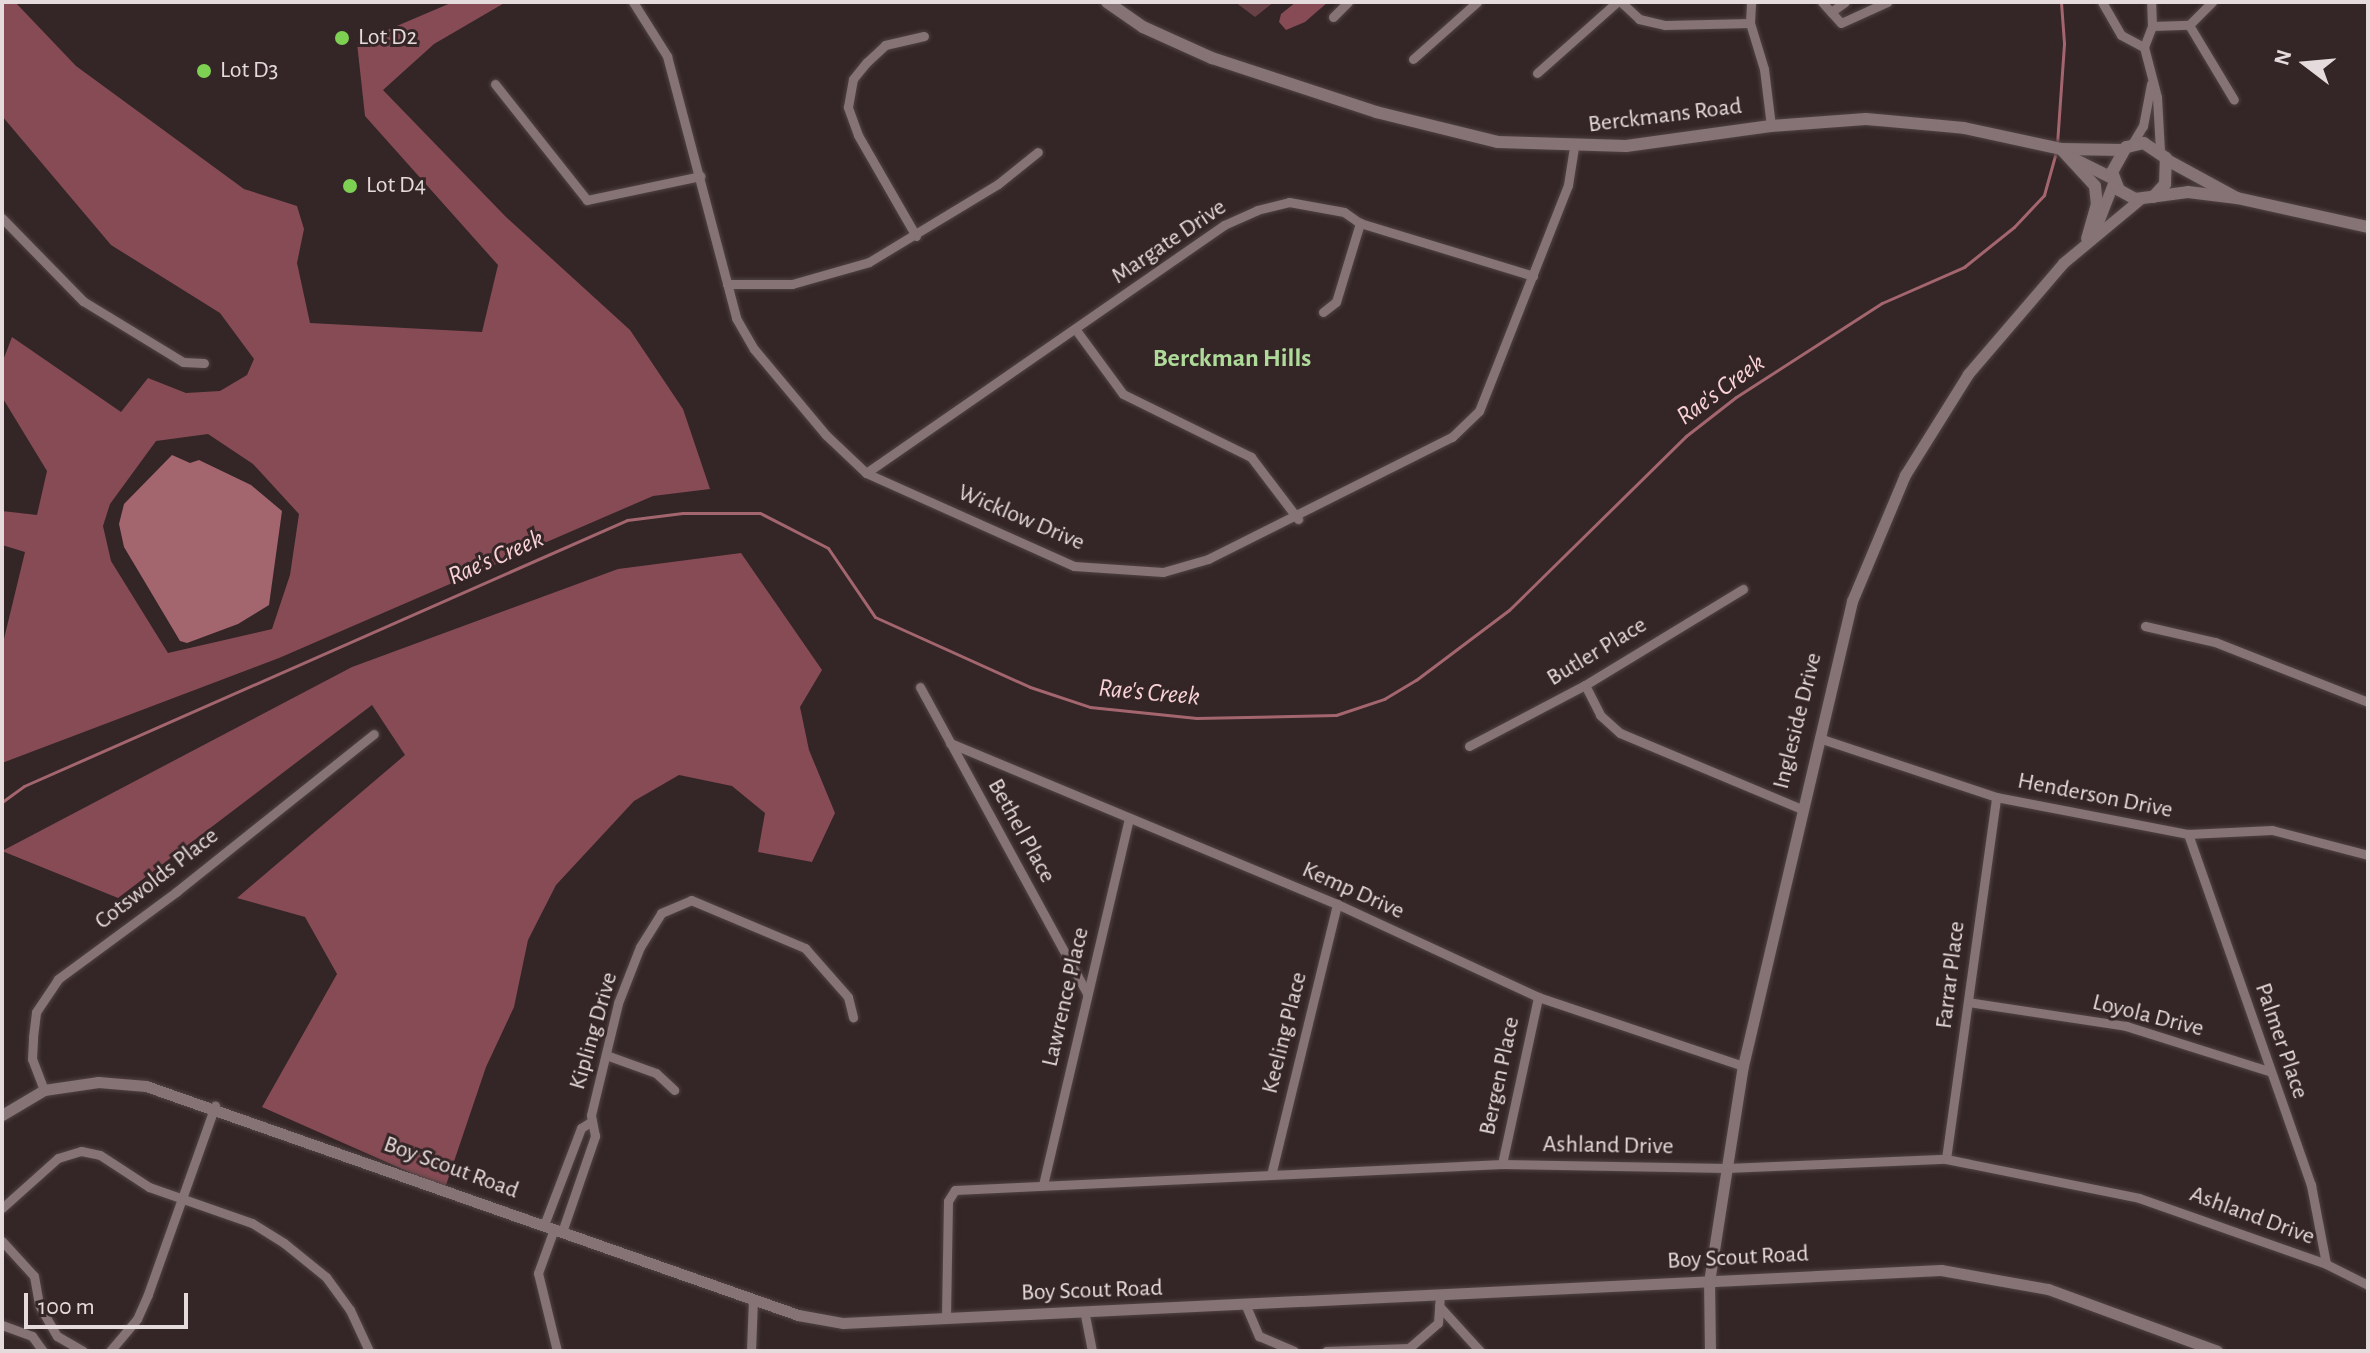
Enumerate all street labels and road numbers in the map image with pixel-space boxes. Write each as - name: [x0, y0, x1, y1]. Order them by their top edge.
- street label: Berckmans Road: [1587, 92, 1743, 140]
- street label: Margate Drive: [1106, 193, 1232, 291]
- street label: Wicklow Drive: [953, 478, 1089, 558]
- street label: Butler Place: [1542, 611, 1652, 693]
- street label: Ingleside Drive: [1767, 650, 1829, 792]
- street label: Henderson Drive: [2015, 767, 2175, 825]
- street label: Bethel Place: [981, 774, 1061, 888]
- street label: Cotswolds Place: [89, 822, 225, 936]
- street label: Kemp Drive: [1297, 856, 1409, 926]
- street label: Farrar Place: [1930, 920, 1972, 1030]
- street label: Lawrence Place: [1036, 925, 1096, 1069]
- street label: Kipling Drive: [564, 969, 624, 1093]
- street label: Keeling Place: [1256, 969, 1314, 1097]
- street label: Palmer Place: [2248, 979, 2314, 1103]
- street label: Loyola Drive: [2089, 988, 2207, 1044]
- street label: Bergen Place: [1473, 1014, 1527, 1138]
- street label: Boy Scout Road: [379, 1130, 523, 1206]
- street label: Ashland Drive: [1542, 1130, 1674, 1162]
- street label: Ashland Drive: [2186, 1180, 2318, 1252]
- street label: Boy Scout Road: [1666, 1240, 1810, 1276]
- street label: Boy Scout Road: [1021, 1274, 1163, 1308]

